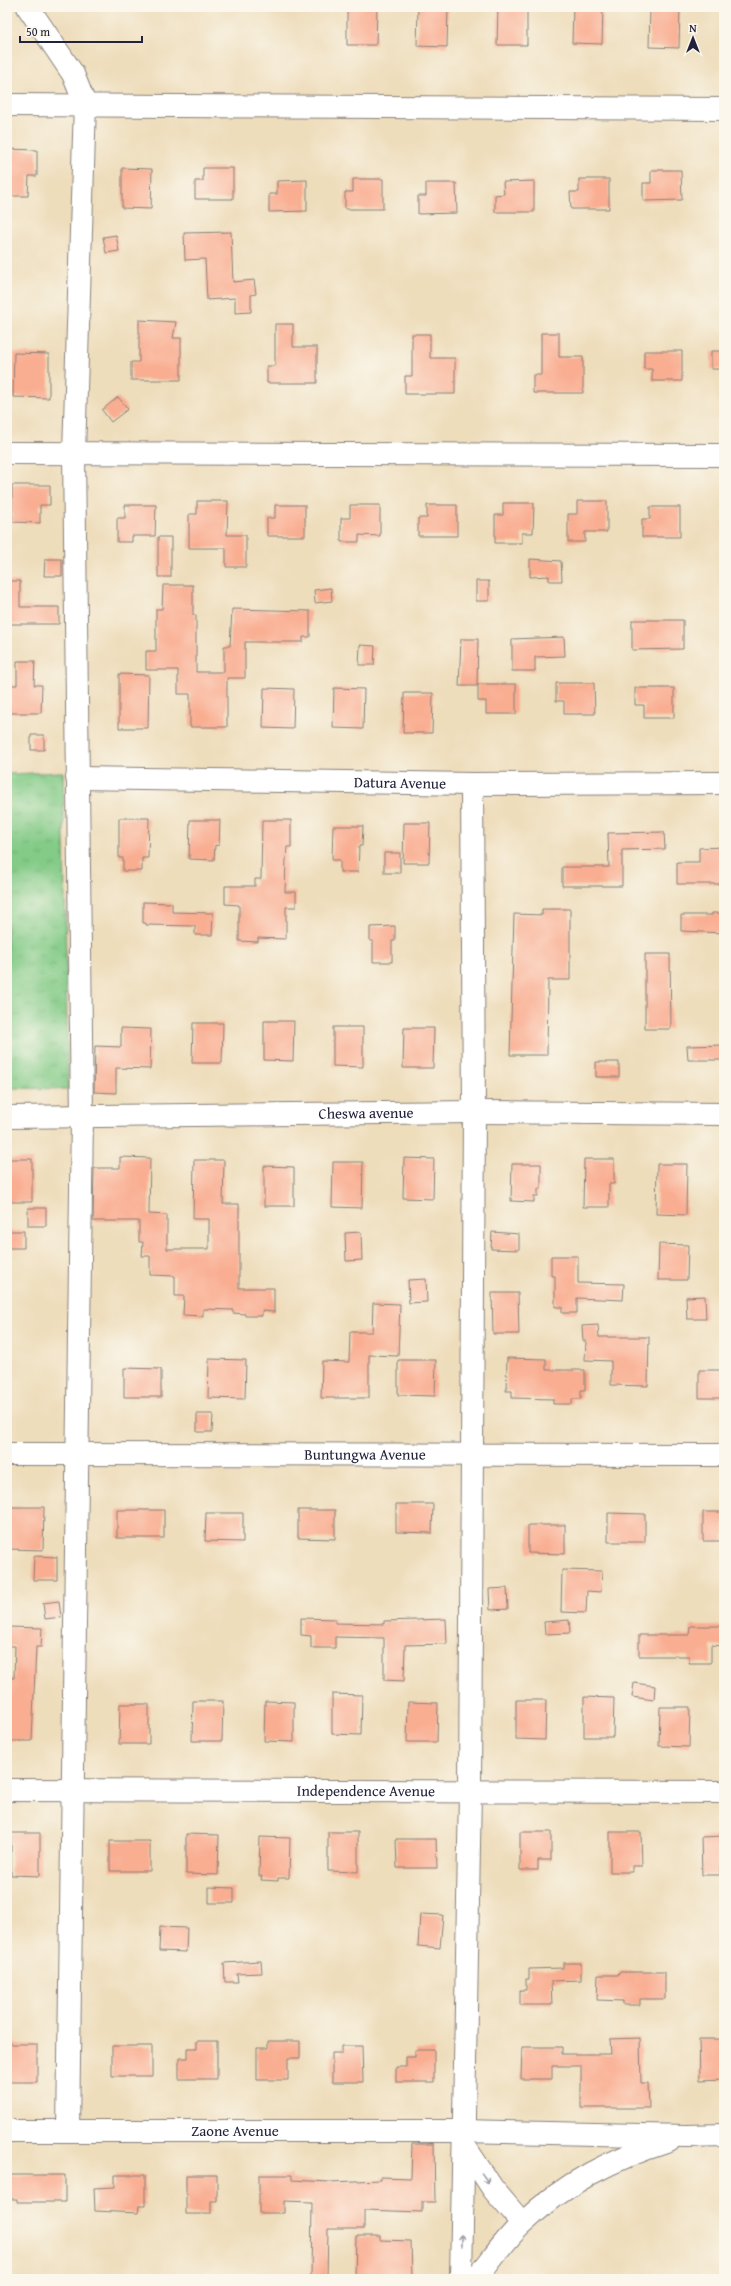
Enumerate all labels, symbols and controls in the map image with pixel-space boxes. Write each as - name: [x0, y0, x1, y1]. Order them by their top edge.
- scale bar: [20, 18, 142, 44]
- north arrow: [673, 18, 713, 58]
- text: N: [689, 20, 697, 36]
- text: 50 m: [26, 23, 50, 40]
- street label: Datura Avenue: [354, 771, 446, 794]
- street label: Cheswa avenue: [318, 1102, 414, 1124]
- street label: Buntungwa Avenue: [304, 1443, 426, 1465]
- street label: Independence Avenue: [297, 1780, 435, 1801]
- street label: Zaone Avenue: [191, 2120, 279, 2141]
- one-way arrow: [481, 2172, 489, 2183]
- one-way arrow: [458, 2234, 466, 2247]

